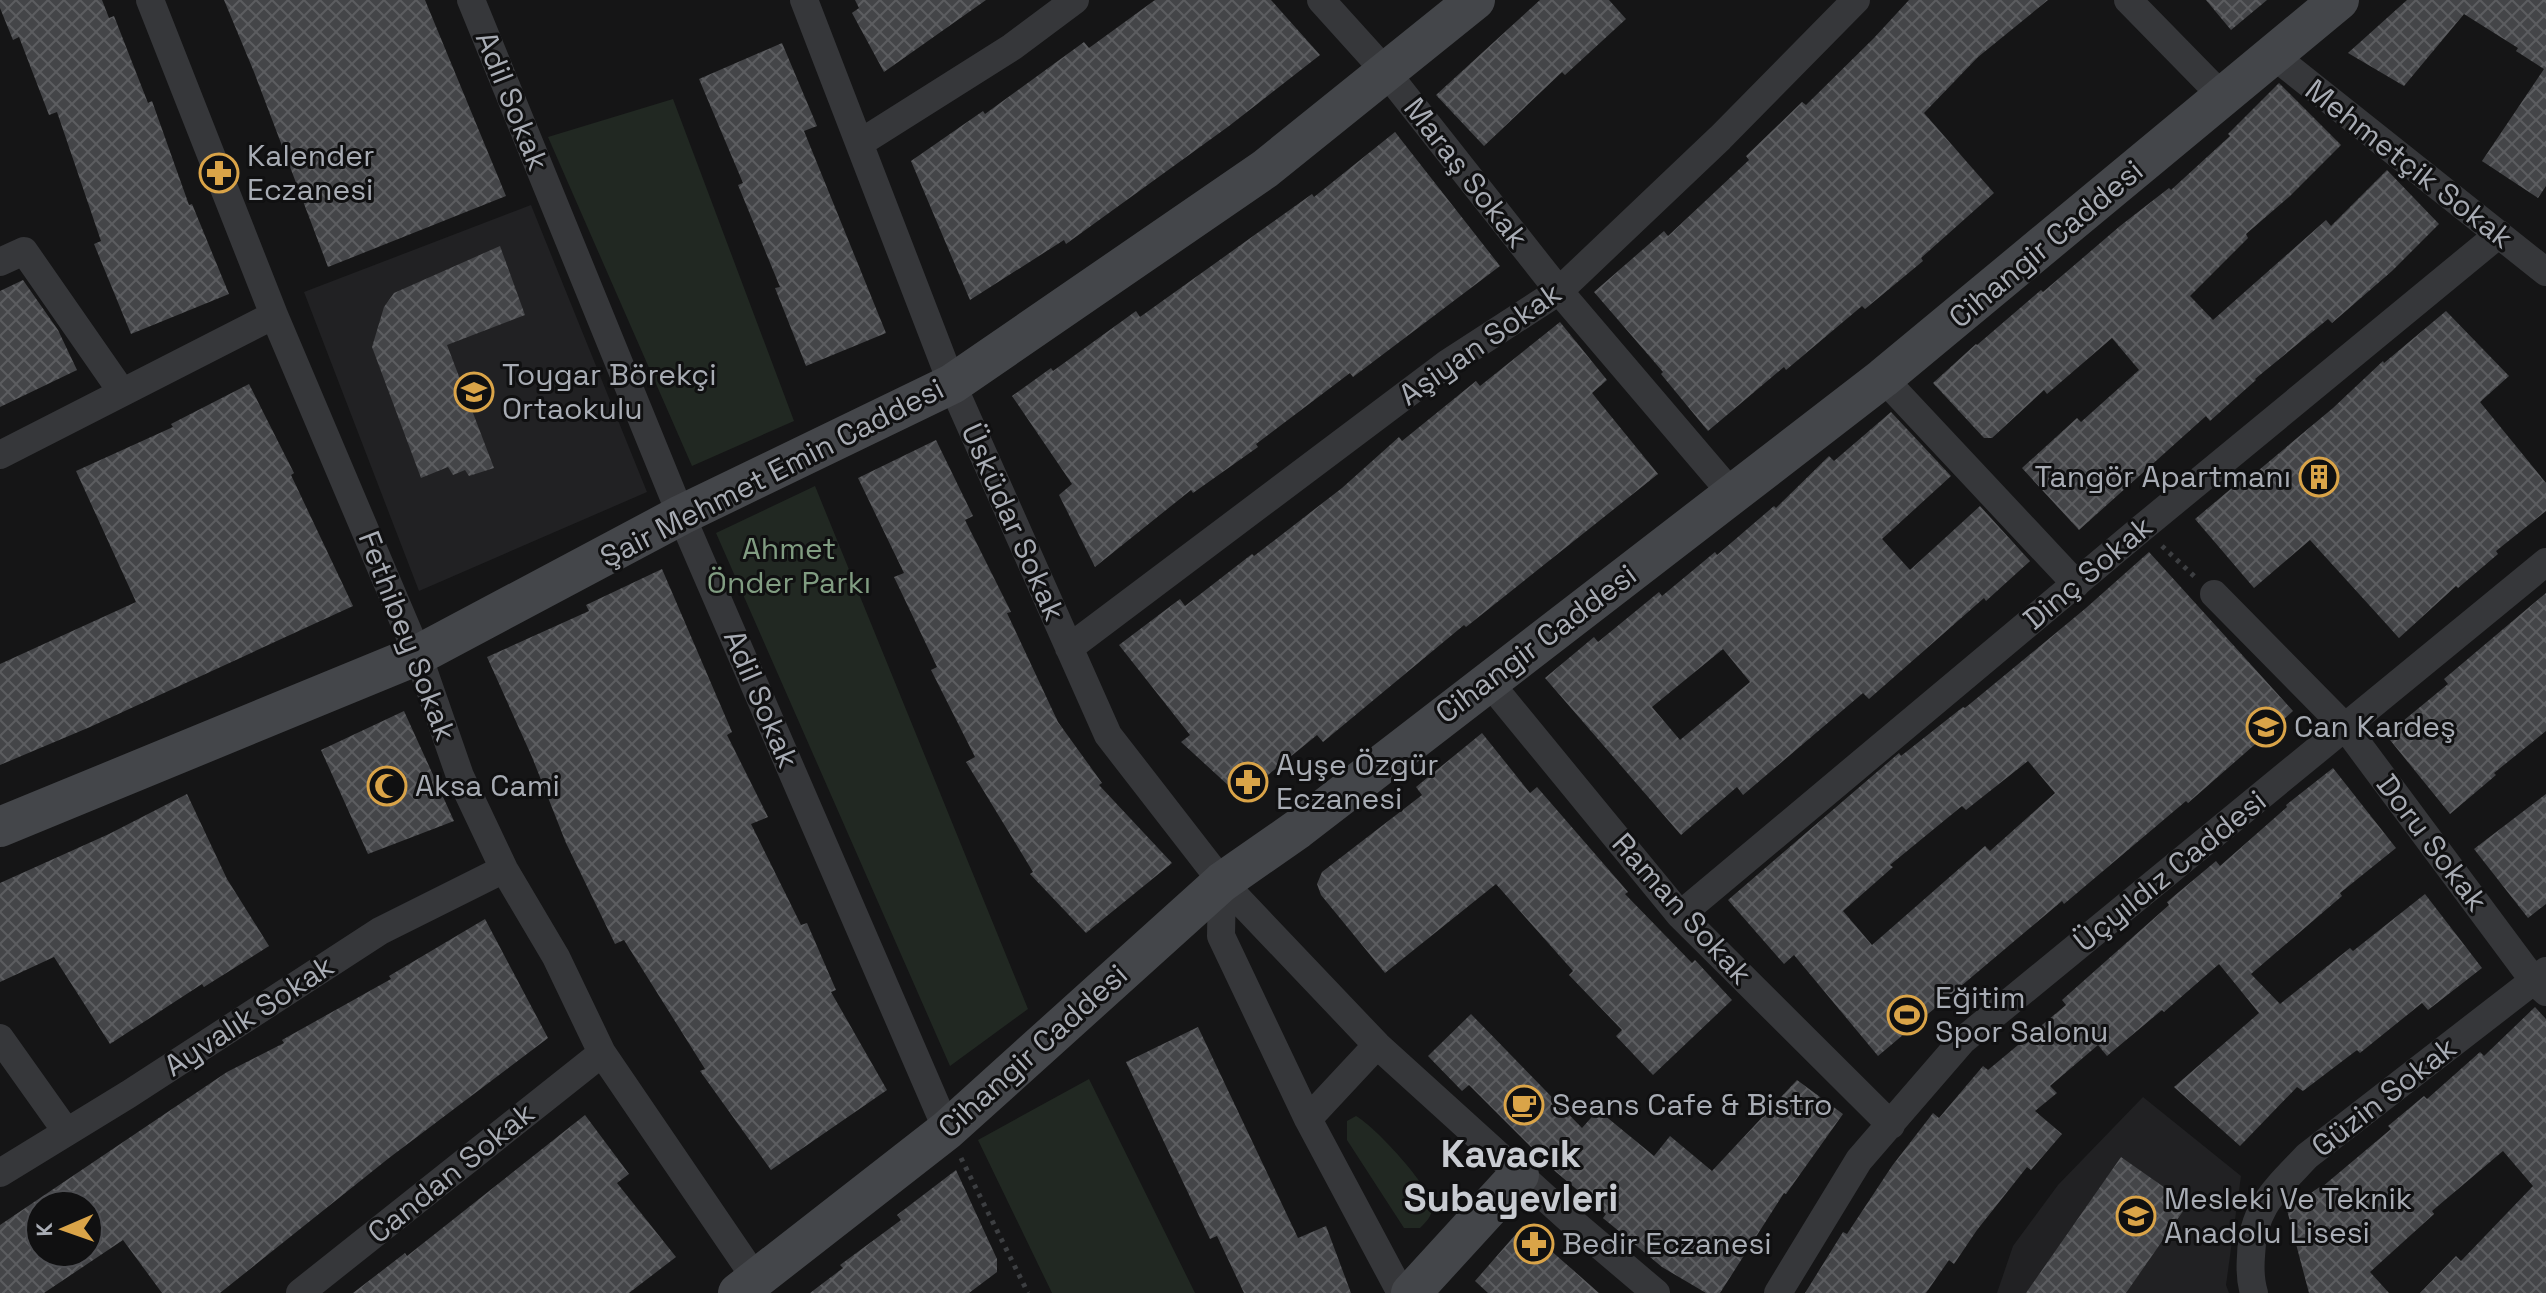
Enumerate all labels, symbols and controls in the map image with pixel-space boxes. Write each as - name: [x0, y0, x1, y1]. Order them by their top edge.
- street label: Adil Sokak: [467, 25, 558, 176]
- street label: Mehmetçik Sokak: [2297, 70, 2521, 257]
- street label: Maraş Sokak: [1395, 89, 1537, 256]
- place label: Kalender Eczanesi: [247, 136, 374, 209]
- street label: Cihangir Caddesi: [1940, 151, 2151, 336]
- pharmacy icon: Kalender Eczanesi: [198, 152, 240, 194]
- street label: Aşiyan Sokak: [1391, 273, 1569, 414]
- place label: Toygar Börekçi Ortaokulu: [502, 355, 717, 428]
- street label: Şair Mehmet Emin Caddesi: [593, 369, 950, 576]
- school or university icon: Toygar Börekçi Ortaokulu: [453, 371, 495, 413]
- street label: Üsküdar Sokak: [953, 417, 1074, 627]
- building icon: Tangör Apartmanı: [2298, 456, 2340, 498]
- place label: Tangör Apartmanı: [2035, 457, 2291, 496]
- street label: Dinç Sokak: [2015, 507, 2160, 638]
- street label: Fethibey Sokak: [349, 525, 465, 746]
- park label: Ahmet Önder Parkı: [707, 529, 871, 602]
- street label: Cihangir Caddesi: [1427, 555, 1644, 732]
- street label: Adil Sokak: [715, 624, 808, 774]
- school or university icon: Can Kardeş: [2245, 706, 2287, 748]
- place label: Can Kardeş: [2294, 707, 2456, 746]
- place label: Ayşe Özgür Eczanesi: [1276, 745, 1439, 818]
- pharmacy icon: Ayşe Özgür Eczanesi: [1227, 761, 1269, 803]
- mosque icon: Aksa Cami: [366, 765, 408, 807]
- place label: Aksa Cami: [415, 766, 560, 805]
- street label: Doru Sokak: [2368, 766, 2497, 919]
- street label: Üçyıldız Caddesi: [2065, 781, 2274, 960]
- street label: Raman Sokak: [1604, 824, 1761, 993]
- street label: Ayvalık Sokak: [156, 946, 341, 1085]
- street label: Cihangir Caddesi: [930, 955, 1136, 1146]
- place label: Eğitim Spor Salonu: [1935, 978, 2108, 1051]
- sports icon: Eğitim Spor Salonu: [1886, 994, 1928, 1036]
- street label: Güzin Sokak: [2303, 1028, 2464, 1165]
- cafe icon: Seans Cafe & Bistro: [1503, 1084, 1545, 1126]
- place label: Seans Cafe & Bistro: [1552, 1085, 1832, 1124]
- street label: Candan Sokak: [359, 1093, 542, 1252]
- district label: Kavacık Subayevleri: [1404, 1130, 1618, 1222]
- place label: Mesleki Ve Teknik Anadolu Lisesi: [2164, 1179, 2412, 1252]
- north arrow: [24, 1189, 104, 1269]
- school or university icon: Mesleki Ve Teknik Anadolu Lisesi: [2115, 1195, 2157, 1237]
- text: K: [30, 1222, 58, 1237]
- pharmacy icon: Bedir Eczanesi: [1513, 1223, 1555, 1265]
- place label: Bedir Eczanesi: [1562, 1224, 1772, 1263]

